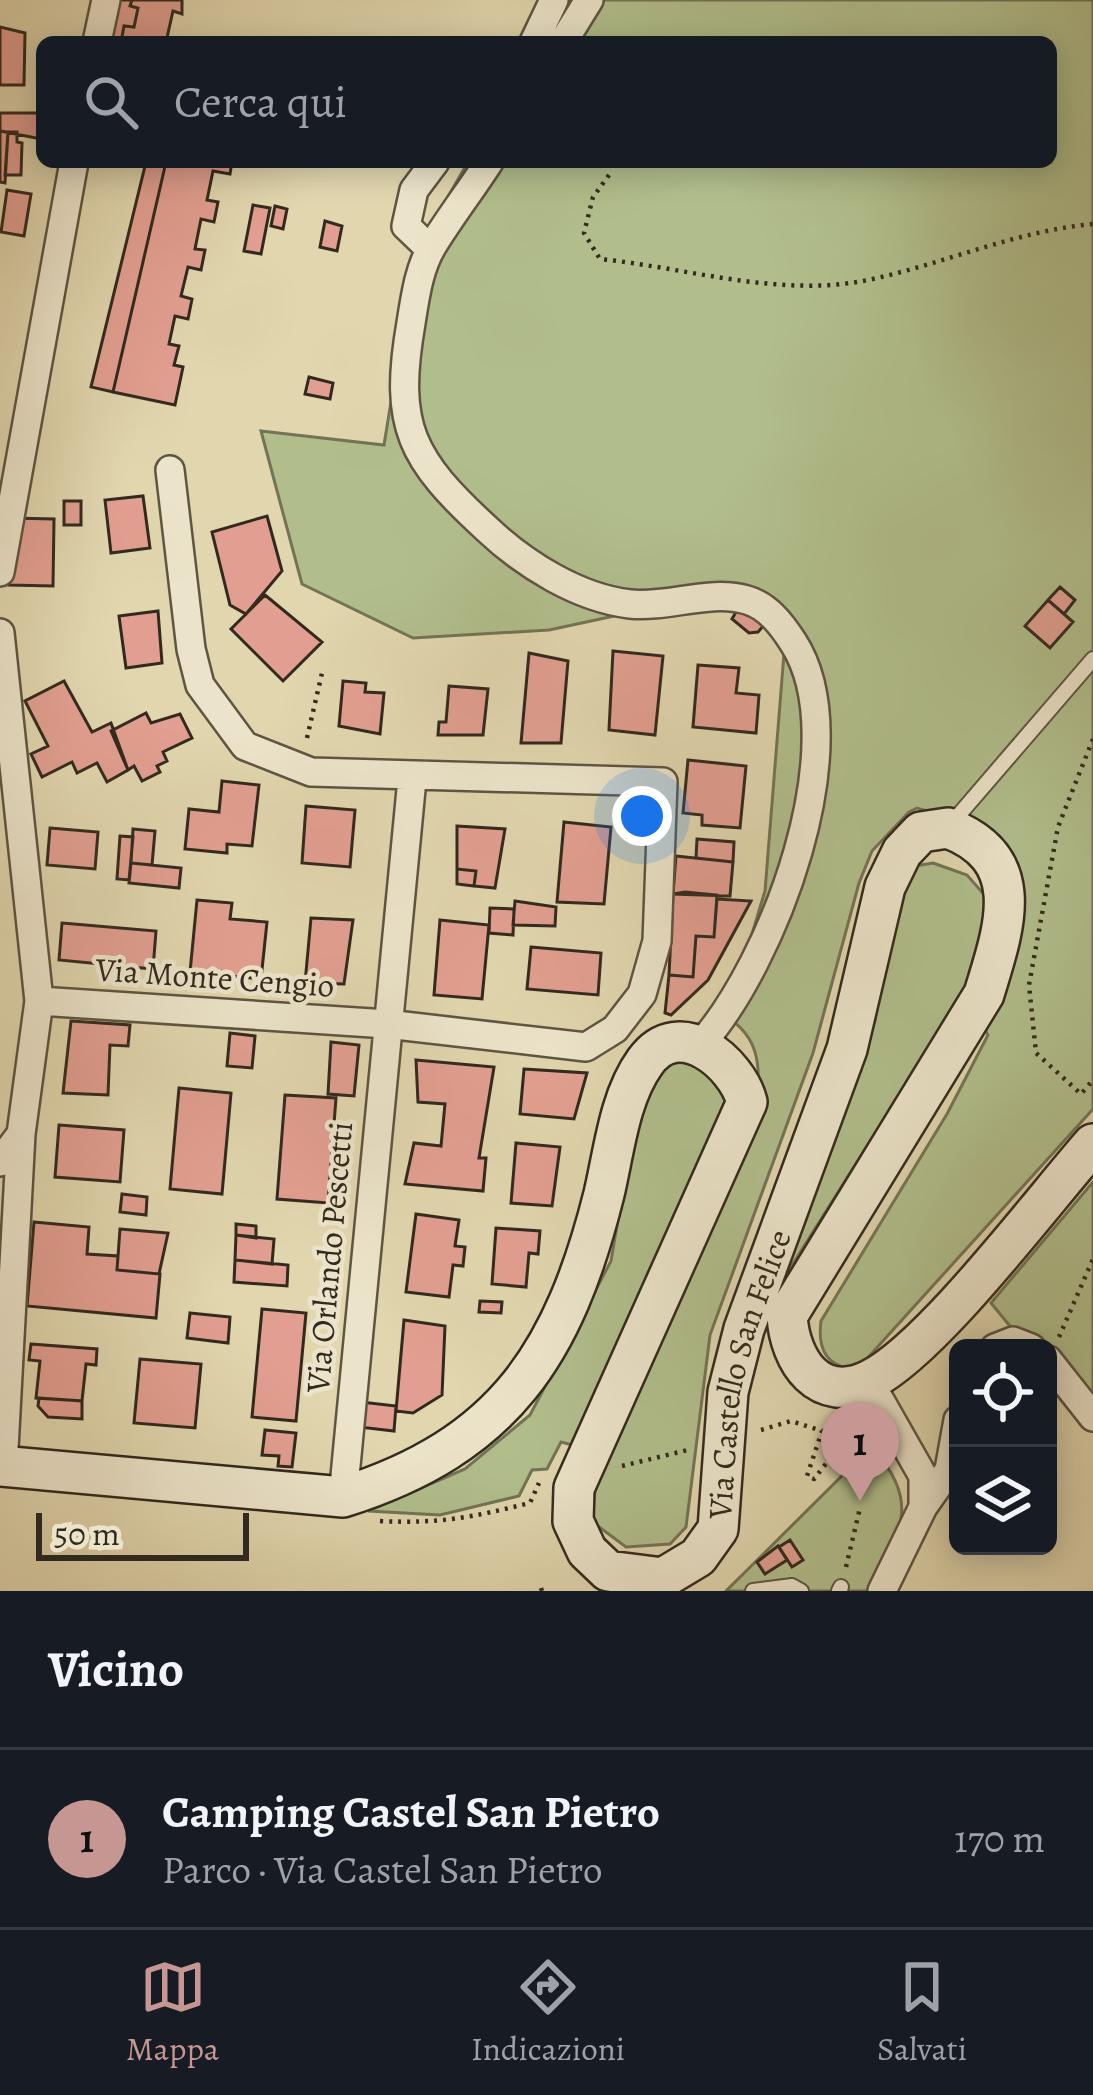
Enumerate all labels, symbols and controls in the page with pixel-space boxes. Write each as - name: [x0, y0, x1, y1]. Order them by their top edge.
- search box: [36, 36, 1057, 168]
- icon: search: [78, 69, 144, 135]
- text: Cerca qui: [174, 71, 347, 133]
- your location: [612, 786, 672, 846]
- street label: Via Monte Cengio: [93, 946, 336, 1008]
- street label: Via Orlando Pescetti: [295, 1120, 363, 1395]
- street label: Via Castello San Felice: [696, 1223, 801, 1522]
- map controls: [949, 1339, 1057, 1555]
- button: locate: [949, 1339, 1057, 1447]
- pin: 1: [821, 1402, 899, 1501]
- button: layers: [949, 1447, 1057, 1555]
- scale bar: [36, 1507, 249, 1560]
- text: 50 m: [54, 1511, 120, 1556]
- text: Vicino: [48, 1634, 184, 1704]
- text: Camping Castel San Pietro: [162, 1781, 660, 1843]
- text: 1: [80, 1812, 94, 1865]
- text: 170 m: [954, 1812, 1045, 1865]
- text: Parco · Via Castel San Pietro: [162, 1843, 603, 1896]
- tab: Mappa: [126, 1954, 219, 2071]
- tab: Indicazioni: [471, 1954, 625, 2071]
- tab: Salvati: [877, 1954, 967, 2071]

